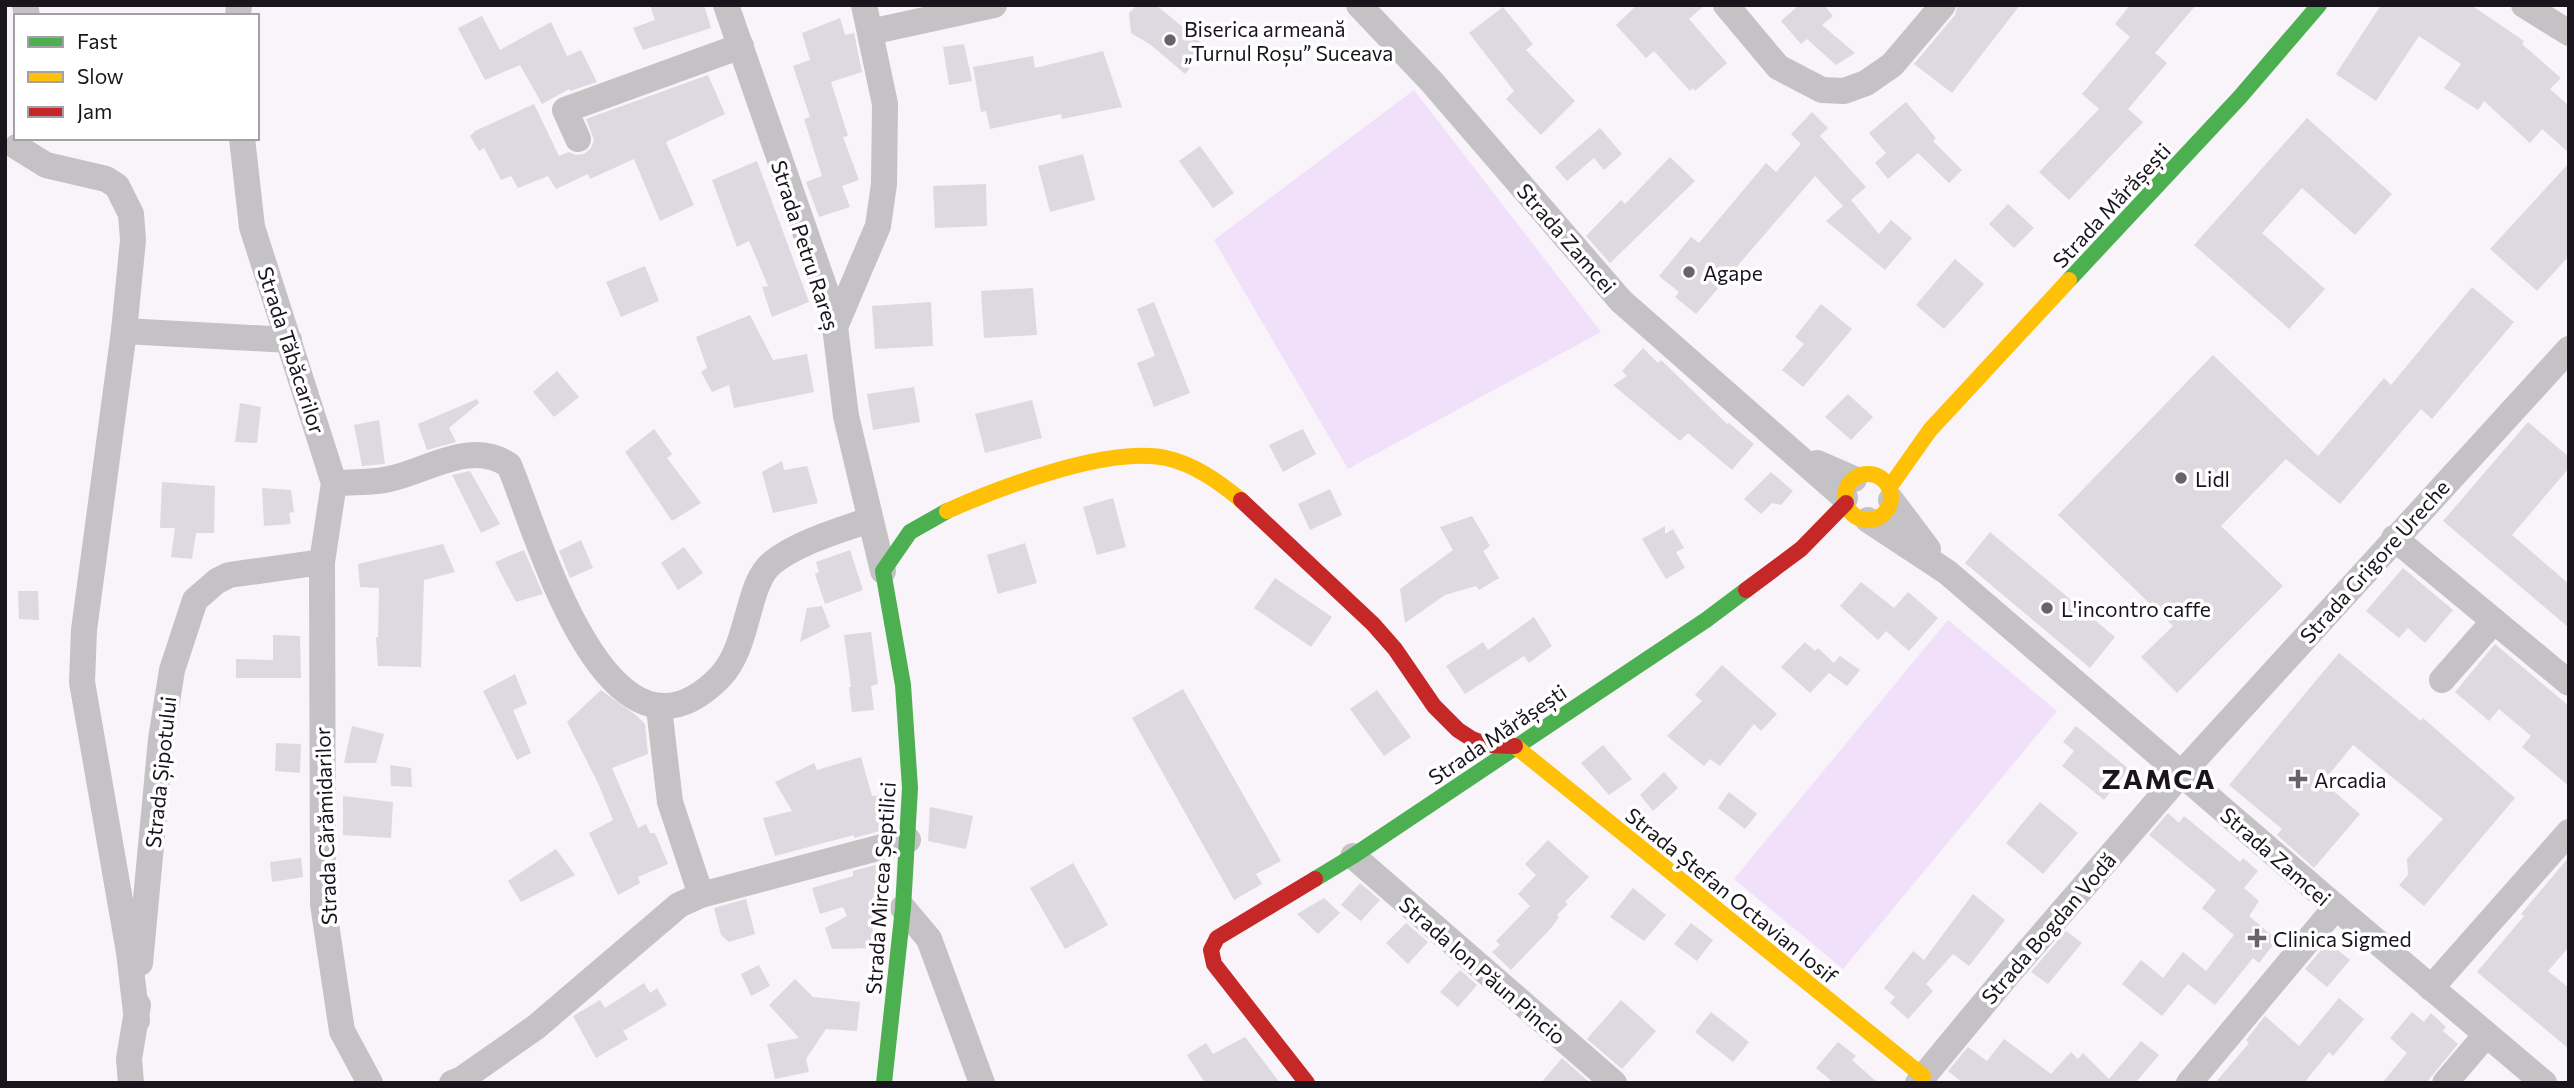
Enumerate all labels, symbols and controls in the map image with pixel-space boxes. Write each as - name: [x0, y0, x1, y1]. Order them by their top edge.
- legend: [14, 14, 259, 140]
- place label: Biserica armeană „Turnul Roșu” Suceava: [1184, 16, 1393, 67]
- text: Fast: [77, 28, 118, 53]
- marker: Biserica armeană „Turnul Roșu” Suceava: [1162, 32, 1178, 48]
- text: Slow: [77, 63, 124, 88]
- text: Jam: [77, 98, 112, 123]
- street label: Strada Mărășești: [2047, 138, 2177, 274]
- street label: Strada Petru Rareș: [765, 157, 845, 334]
- street label: Strada Zamcei: [1513, 178, 1621, 298]
- place label: Agape: [1703, 260, 1763, 285]
- street label: Strada Tăbăcarilor: [253, 263, 331, 437]
- marker: Agape: [1681, 264, 1697, 280]
- place label: Lidl: [2195, 466, 2230, 491]
- marker: Lidl: [2173, 470, 2189, 486]
- street label: Strada Grigore Ureche: [2294, 474, 2454, 648]
- place label: L'incontro caffe: [2061, 596, 2211, 621]
- marker: L'incontro caffe: [2039, 600, 2055, 616]
- street label: Strada Mărășești: [1423, 679, 1572, 791]
- street label: Strada Șipotului: [140, 695, 182, 849]
- street label: Strada Cărămidarilor: [309, 726, 341, 926]
- district label: ZAMCA: [2101, 761, 2217, 795]
- place label: Arcadia: [2314, 767, 2386, 792]
- marker: Arcadia: [2288, 769, 2308, 789]
- street label: Strada Mircea Șeptilici: [860, 781, 902, 995]
- street label: Strada Ștefan Octavian Iosif: [1620, 802, 1843, 990]
- street label: Strada Zamcei: [2216, 802, 2336, 910]
- street label: Strada Bogdan Vodă: [1976, 847, 2120, 1009]
- street label: Strada Ion Păun Pincio: [1395, 891, 1571, 1049]
- place label: Clinica Sigmed: [2273, 926, 2412, 951]
- marker: Clinica Sigmed: [2247, 928, 2267, 948]

